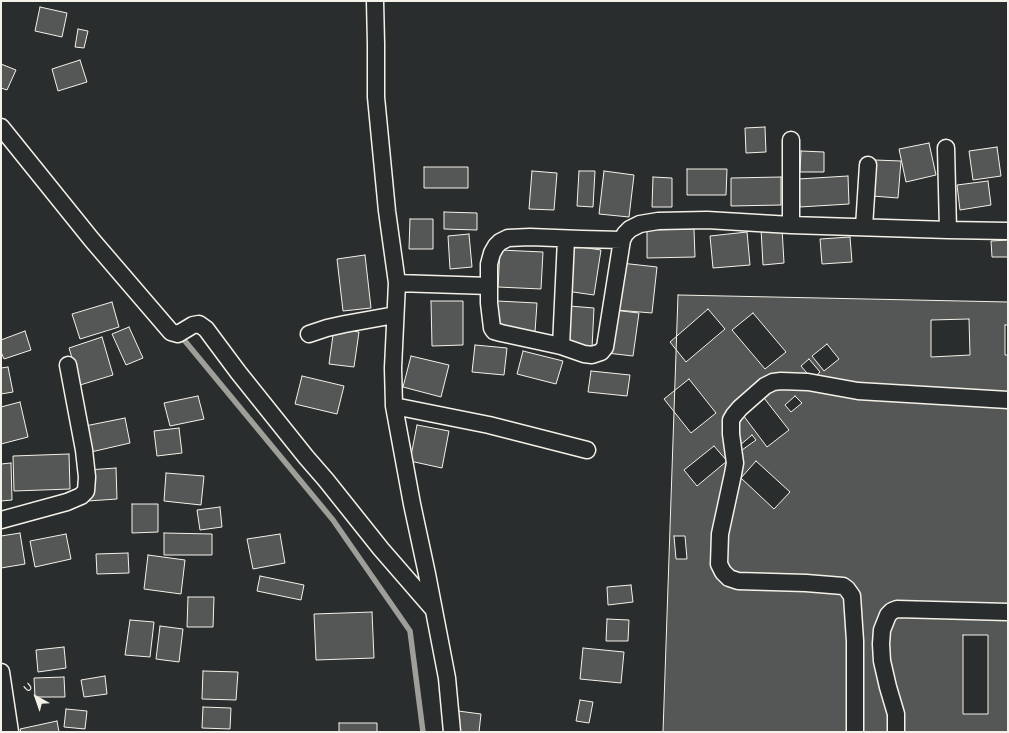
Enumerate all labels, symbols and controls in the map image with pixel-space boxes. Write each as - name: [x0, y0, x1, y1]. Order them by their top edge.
- north arrow: [16, 677, 56, 717]
- text: U: [21, 680, 35, 695]

